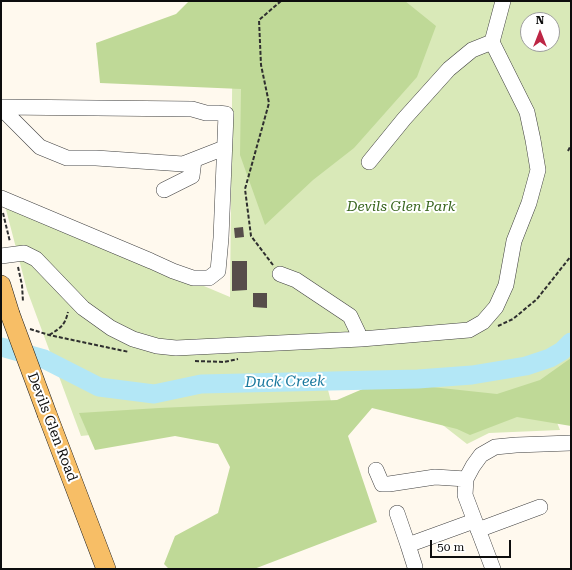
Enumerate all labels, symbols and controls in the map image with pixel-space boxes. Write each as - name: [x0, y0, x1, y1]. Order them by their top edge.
- north arrow: [520, 12, 560, 52]
- text: N: [536, 14, 544, 27]
- park label: Devils Glen Park: [347, 199, 455, 215]
- street label: Devils Glen Road: [23, 370, 81, 484]
- water label: Duck Creek: [245, 372, 325, 392]
- scale bar: [432, 532, 513, 558]
- text: 50 m: [437, 540, 464, 554]

